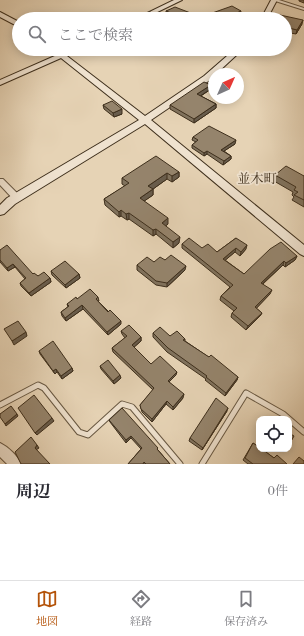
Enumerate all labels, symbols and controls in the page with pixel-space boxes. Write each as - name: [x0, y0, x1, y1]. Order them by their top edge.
- search box: [12, 12, 292, 56]
- icon: search: [26, 23, 48, 45]
- text: ここで検索: [58, 29, 133, 44]
- north arrow: [208, 68, 244, 104]
- district label: 並木町: [237, 172, 277, 186]
- map controls: [256, 416, 292, 452]
- button: locate: [256, 416, 292, 452]
- text: 周辺: [16, 484, 50, 501]
- text: 0件: [267, 485, 288, 498]
- tab: 地図: [36, 588, 58, 630]
- tab: 経路: [130, 588, 152, 630]
- tab: 保存済み: [224, 588, 268, 630]

